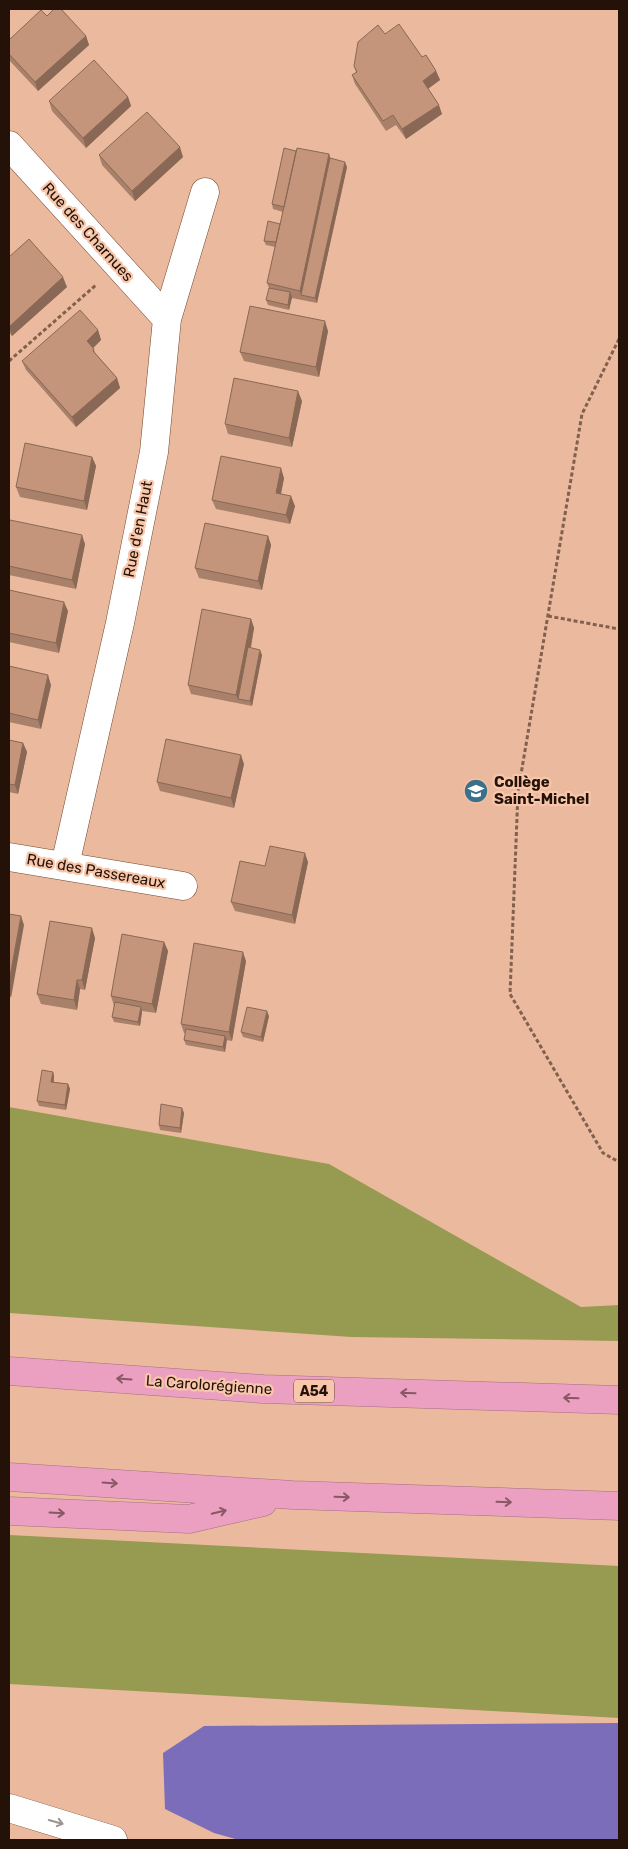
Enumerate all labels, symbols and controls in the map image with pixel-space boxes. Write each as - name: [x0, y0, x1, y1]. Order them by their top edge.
- street label: Rue des Charnues: [39, 179, 137, 285]
- street label: Rue d'en Haut: [120, 479, 156, 579]
- place label: Collège Saint-Michel: [494, 773, 589, 808]
- school or university icon: Collège Saint-Michel: [463, 778, 489, 804]
- street label: Rue des Passereaux: [25, 850, 167, 892]
- street label: La Carolorégienne: [145, 1372, 273, 1398]
- one-way arrow: [116, 1375, 132, 1384]
- road number: A54: [294, 1380, 334, 1402]
- one-way arrow: [400, 1389, 416, 1398]
- one-way arrow: [563, 1393, 579, 1403]
- one-way arrow: [102, 1479, 118, 1488]
- one-way arrow: [333, 1492, 349, 1502]
- one-way arrow: [496, 1498, 512, 1507]
- one-way arrow: [211, 1507, 227, 1516]
- one-way arrow: [49, 1508, 65, 1518]
- one-way arrow: [47, 1818, 63, 1828]

